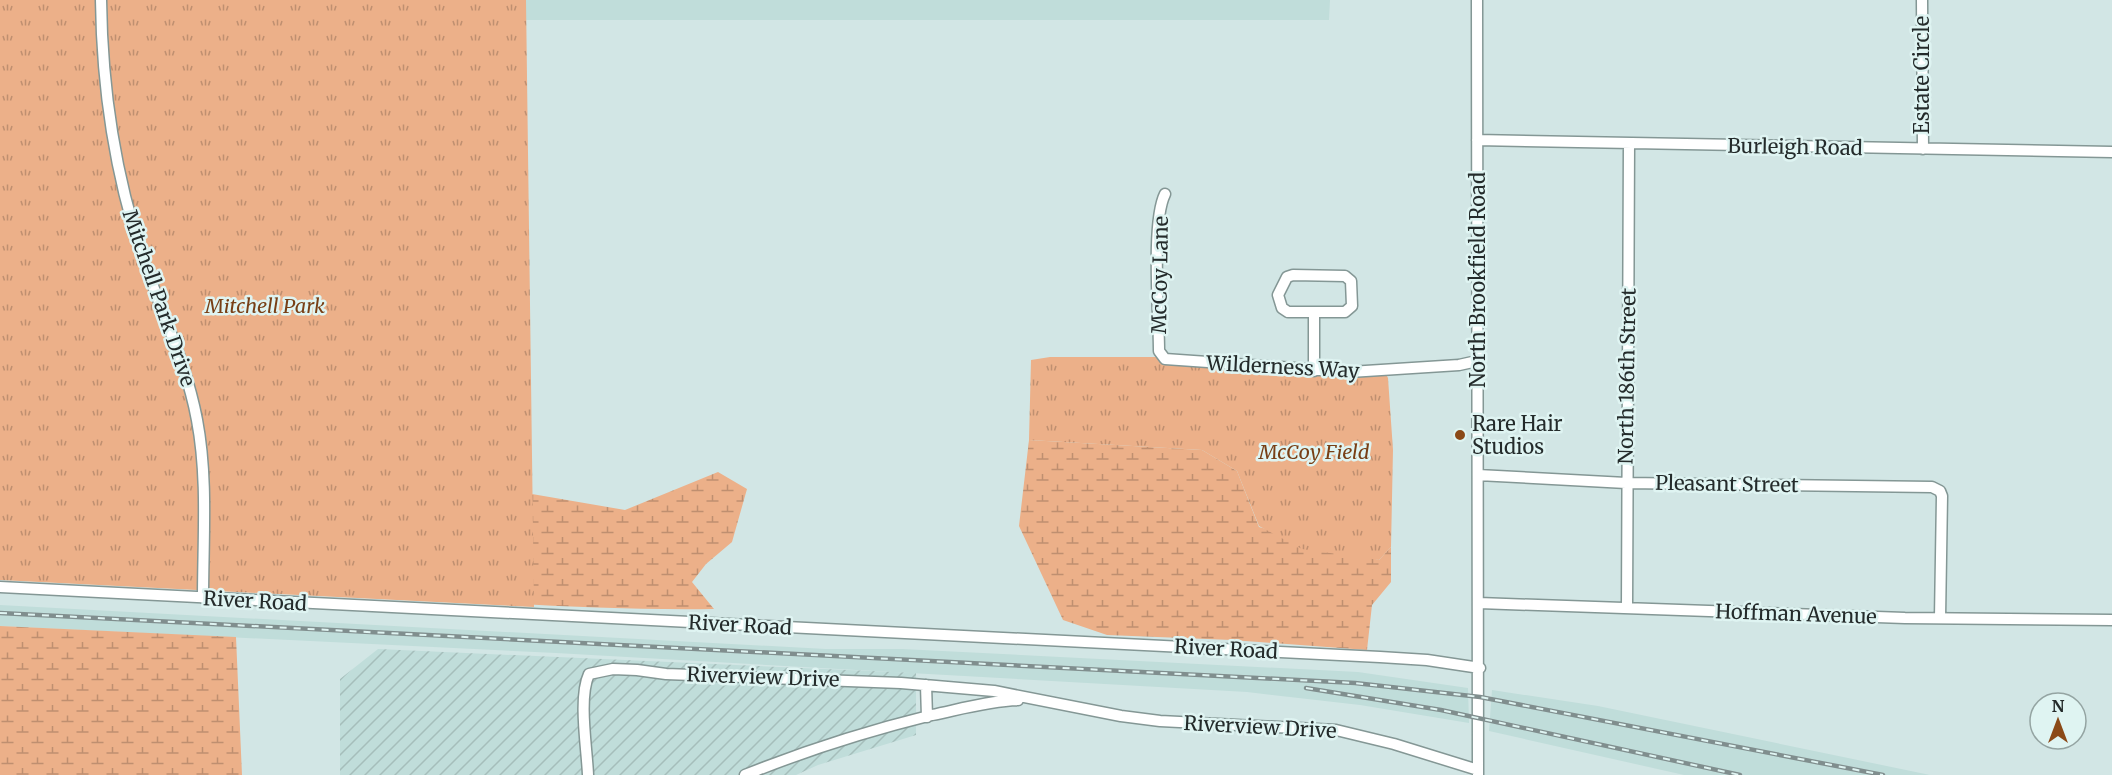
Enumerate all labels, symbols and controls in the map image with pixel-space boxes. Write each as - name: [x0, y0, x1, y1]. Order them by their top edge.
- street label: Estate Circle: [1909, 16, 1934, 134]
- street label: Burleigh Road: [1727, 133, 1863, 160]
- street label: North Brookfield Road: [1465, 172, 1490, 388]
- street label: Mitchell Park Drive: [118, 206, 201, 389]
- street label: McCoy Lane: [1146, 216, 1173, 334]
- street label: North 186th Street: [1612, 287, 1641, 464]
- park label: Mitchell Park: [204, 293, 325, 318]
- street label: Wilderness Way: [1205, 350, 1361, 383]
- place label: Rare Hair Studios: [1472, 411, 1563, 459]
- marker: Rare Hair Studios: [1453, 428, 1467, 442]
- park label: McCoy Field: [1258, 439, 1370, 464]
- street label: Pleasant Street: [1655, 470, 1799, 497]
- street label: River Road: [202, 585, 308, 616]
- street label: Hoffman Avenue: [1715, 598, 1877, 629]
- street label: River Road: [687, 609, 793, 640]
- street label: River Road: [1173, 633, 1279, 664]
- street label: Riverview Drive: [686, 661, 840, 692]
- north arrow: [2028, 691, 2088, 751]
- text: N: [2052, 696, 2065, 716]
- street label: Riverview Drive: [1183, 710, 1337, 743]

